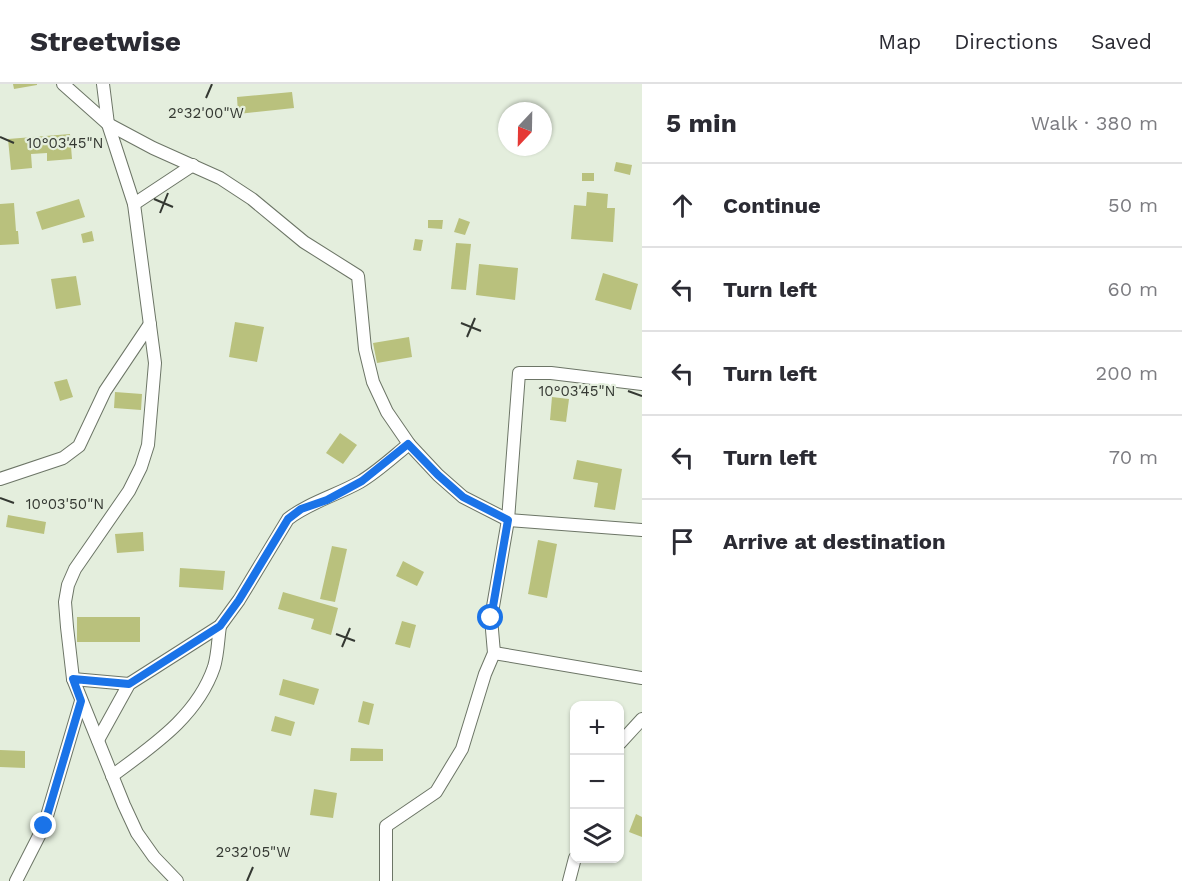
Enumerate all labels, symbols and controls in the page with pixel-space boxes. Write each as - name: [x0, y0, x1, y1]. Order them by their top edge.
- text: Streetwise: [30, 25, 181, 58]
- text: Map: [878, 29, 921, 54]
- text: Directions: [954, 29, 1058, 54]
- text: Saved: [1091, 29, 1152, 54]
- north arrow: [498, 102, 552, 156]
- text: 2°32'00"W: [168, 104, 244, 122]
- text: 5 min: [666, 108, 737, 138]
- text: Walk · 380 m: [1031, 111, 1158, 135]
- text: 10°03'45"N: [27, 134, 103, 152]
- icon: ahead: [666, 189, 699, 222]
- text: Continue: [723, 193, 821, 218]
- text: 50 m: [1108, 193, 1158, 217]
- icon: left: [666, 273, 699, 306]
- text: Turn left: [723, 277, 817, 302]
- text: 60 m: [1108, 277, 1158, 301]
- icon: left: [666, 357, 699, 390]
- text: Turn left: [723, 361, 817, 386]
- text: 200 m: [1096, 361, 1158, 385]
- text: 10°03'45"N: [539, 382, 615, 400]
- icon: left: [666, 441, 699, 474]
- text: Turn left: [723, 445, 817, 470]
- text: 70 m: [1109, 445, 1158, 469]
- text: 10°03'50"N: [26, 495, 104, 513]
- icon: arrive: [666, 525, 699, 558]
- text: Arrive at destination: [723, 529, 946, 554]
- route start: [477, 604, 503, 630]
- map controls: [570, 701, 624, 863]
- button: +: [570, 701, 624, 755]
- button: −: [570, 755, 624, 809]
- button: layers: [570, 809, 624, 863]
- route end: [30, 812, 56, 838]
- text: 2°32'05"W: [215, 843, 291, 861]

